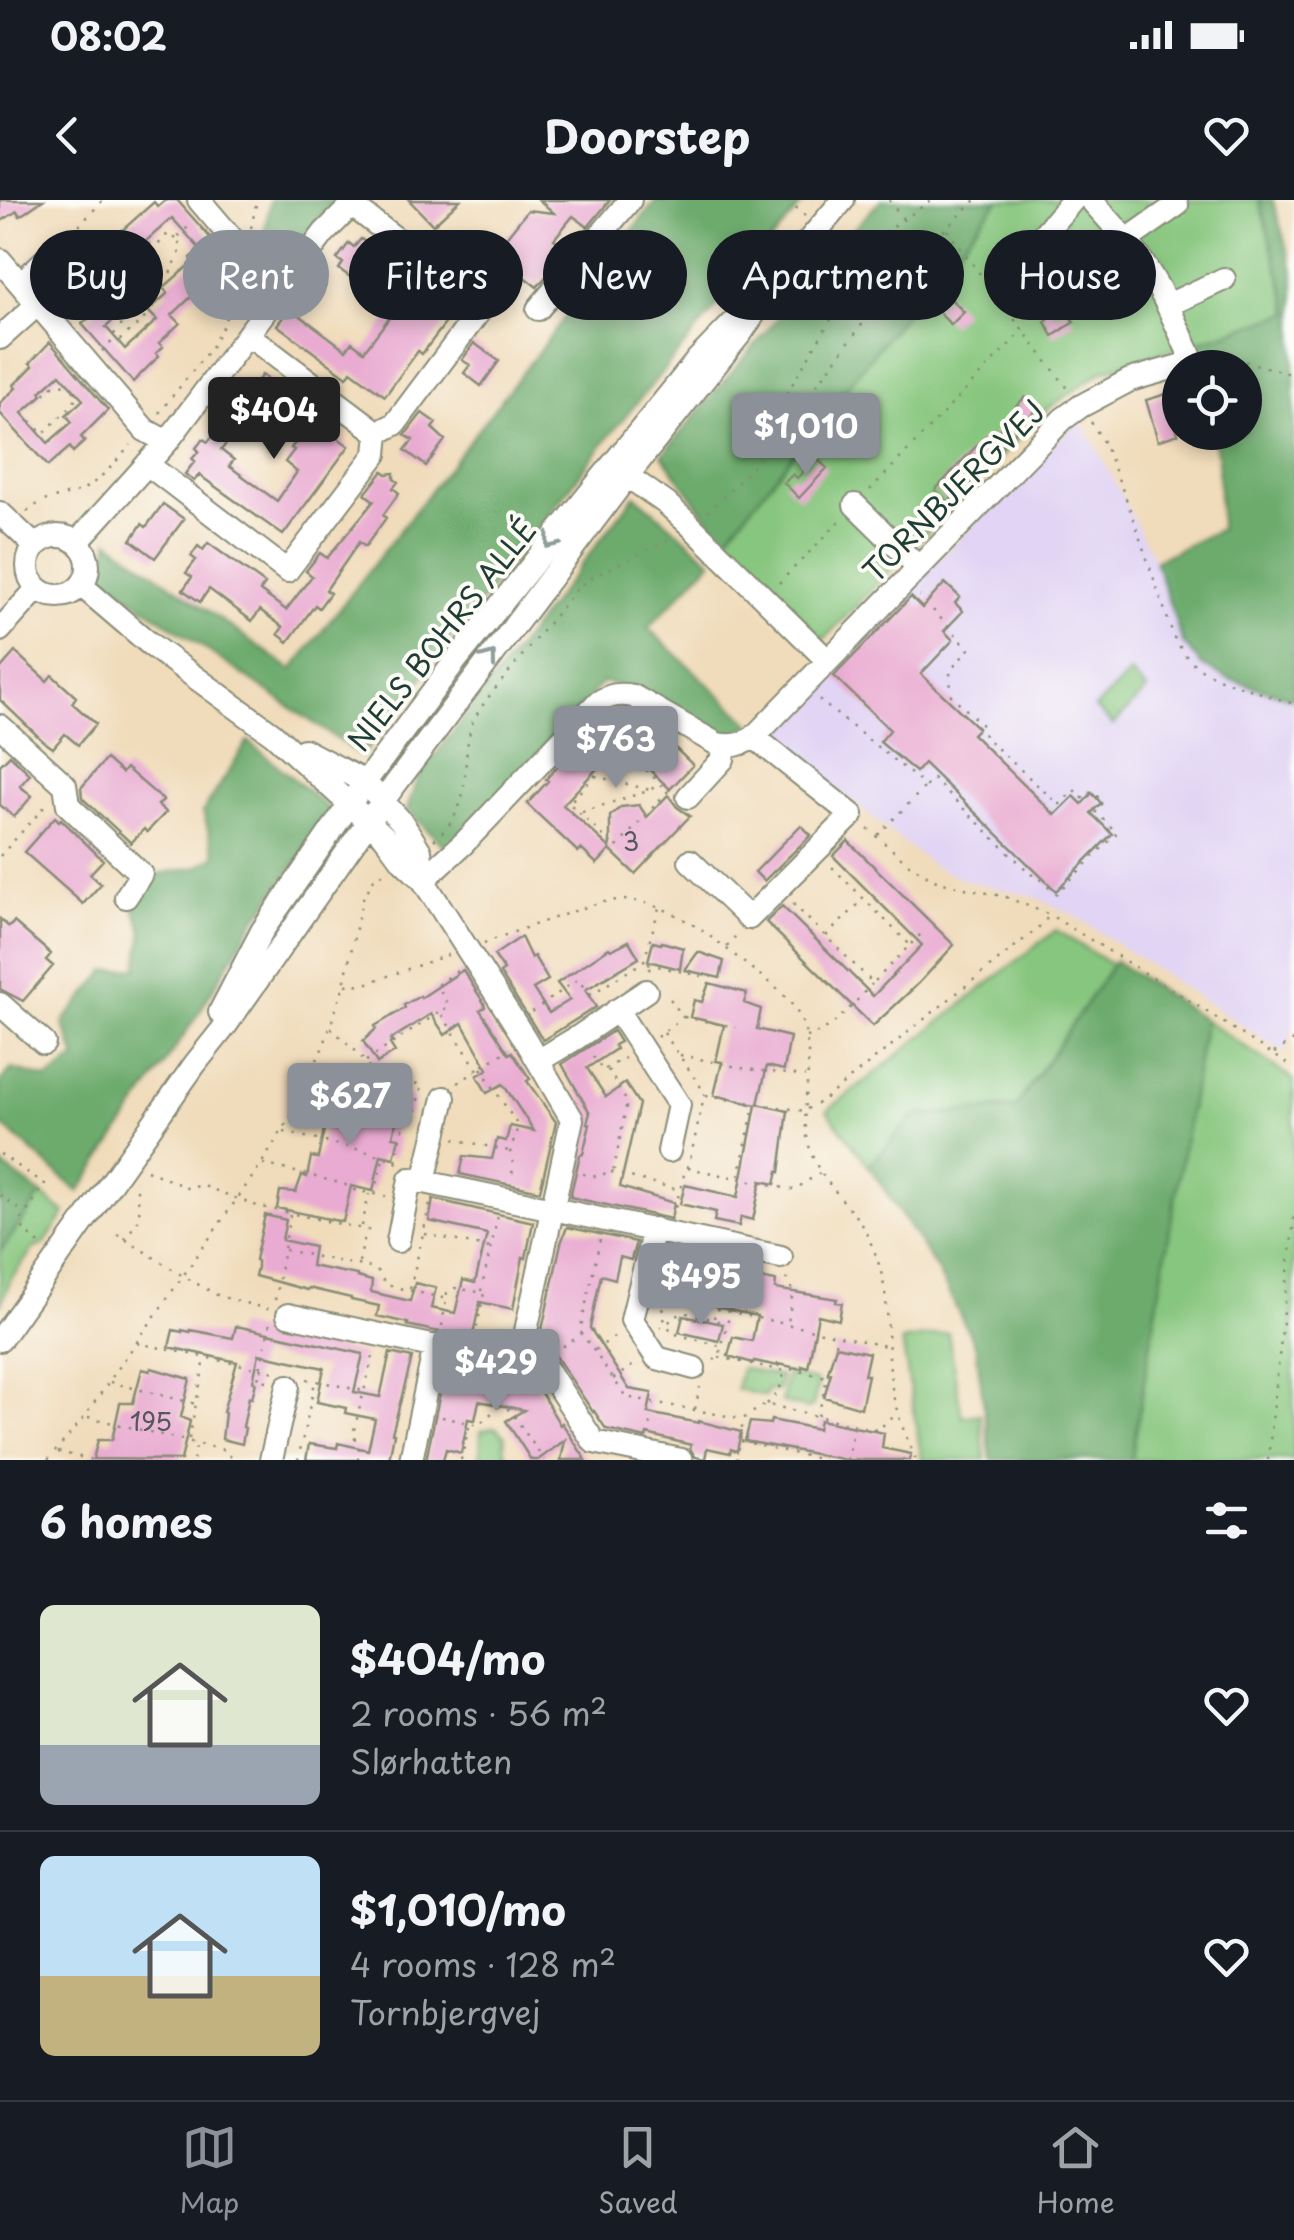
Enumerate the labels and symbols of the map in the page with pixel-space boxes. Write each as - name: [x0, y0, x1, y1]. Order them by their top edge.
- pin: $404: [215, 377, 333, 462]
- street label: TORNBJERGVEJ: [852, 389, 1054, 591]
- pin: $1,010: [725, 393, 887, 478]
- street label: NIELS BOHRS ALLÉ: [336, 508, 546, 760]
- one-way arrow: [545, 530, 563, 548]
- one-way arrow: [479, 651, 496, 669]
- pin: $763: [557, 706, 675, 791]
- house number: 3: [623, 822, 639, 860]
- pin: $627: [291, 1063, 409, 1148]
- pin: $495: [642, 1243, 760, 1328]
- pin: $429: [437, 1329, 555, 1414]
- house number: 195: [130, 1402, 172, 1440]

